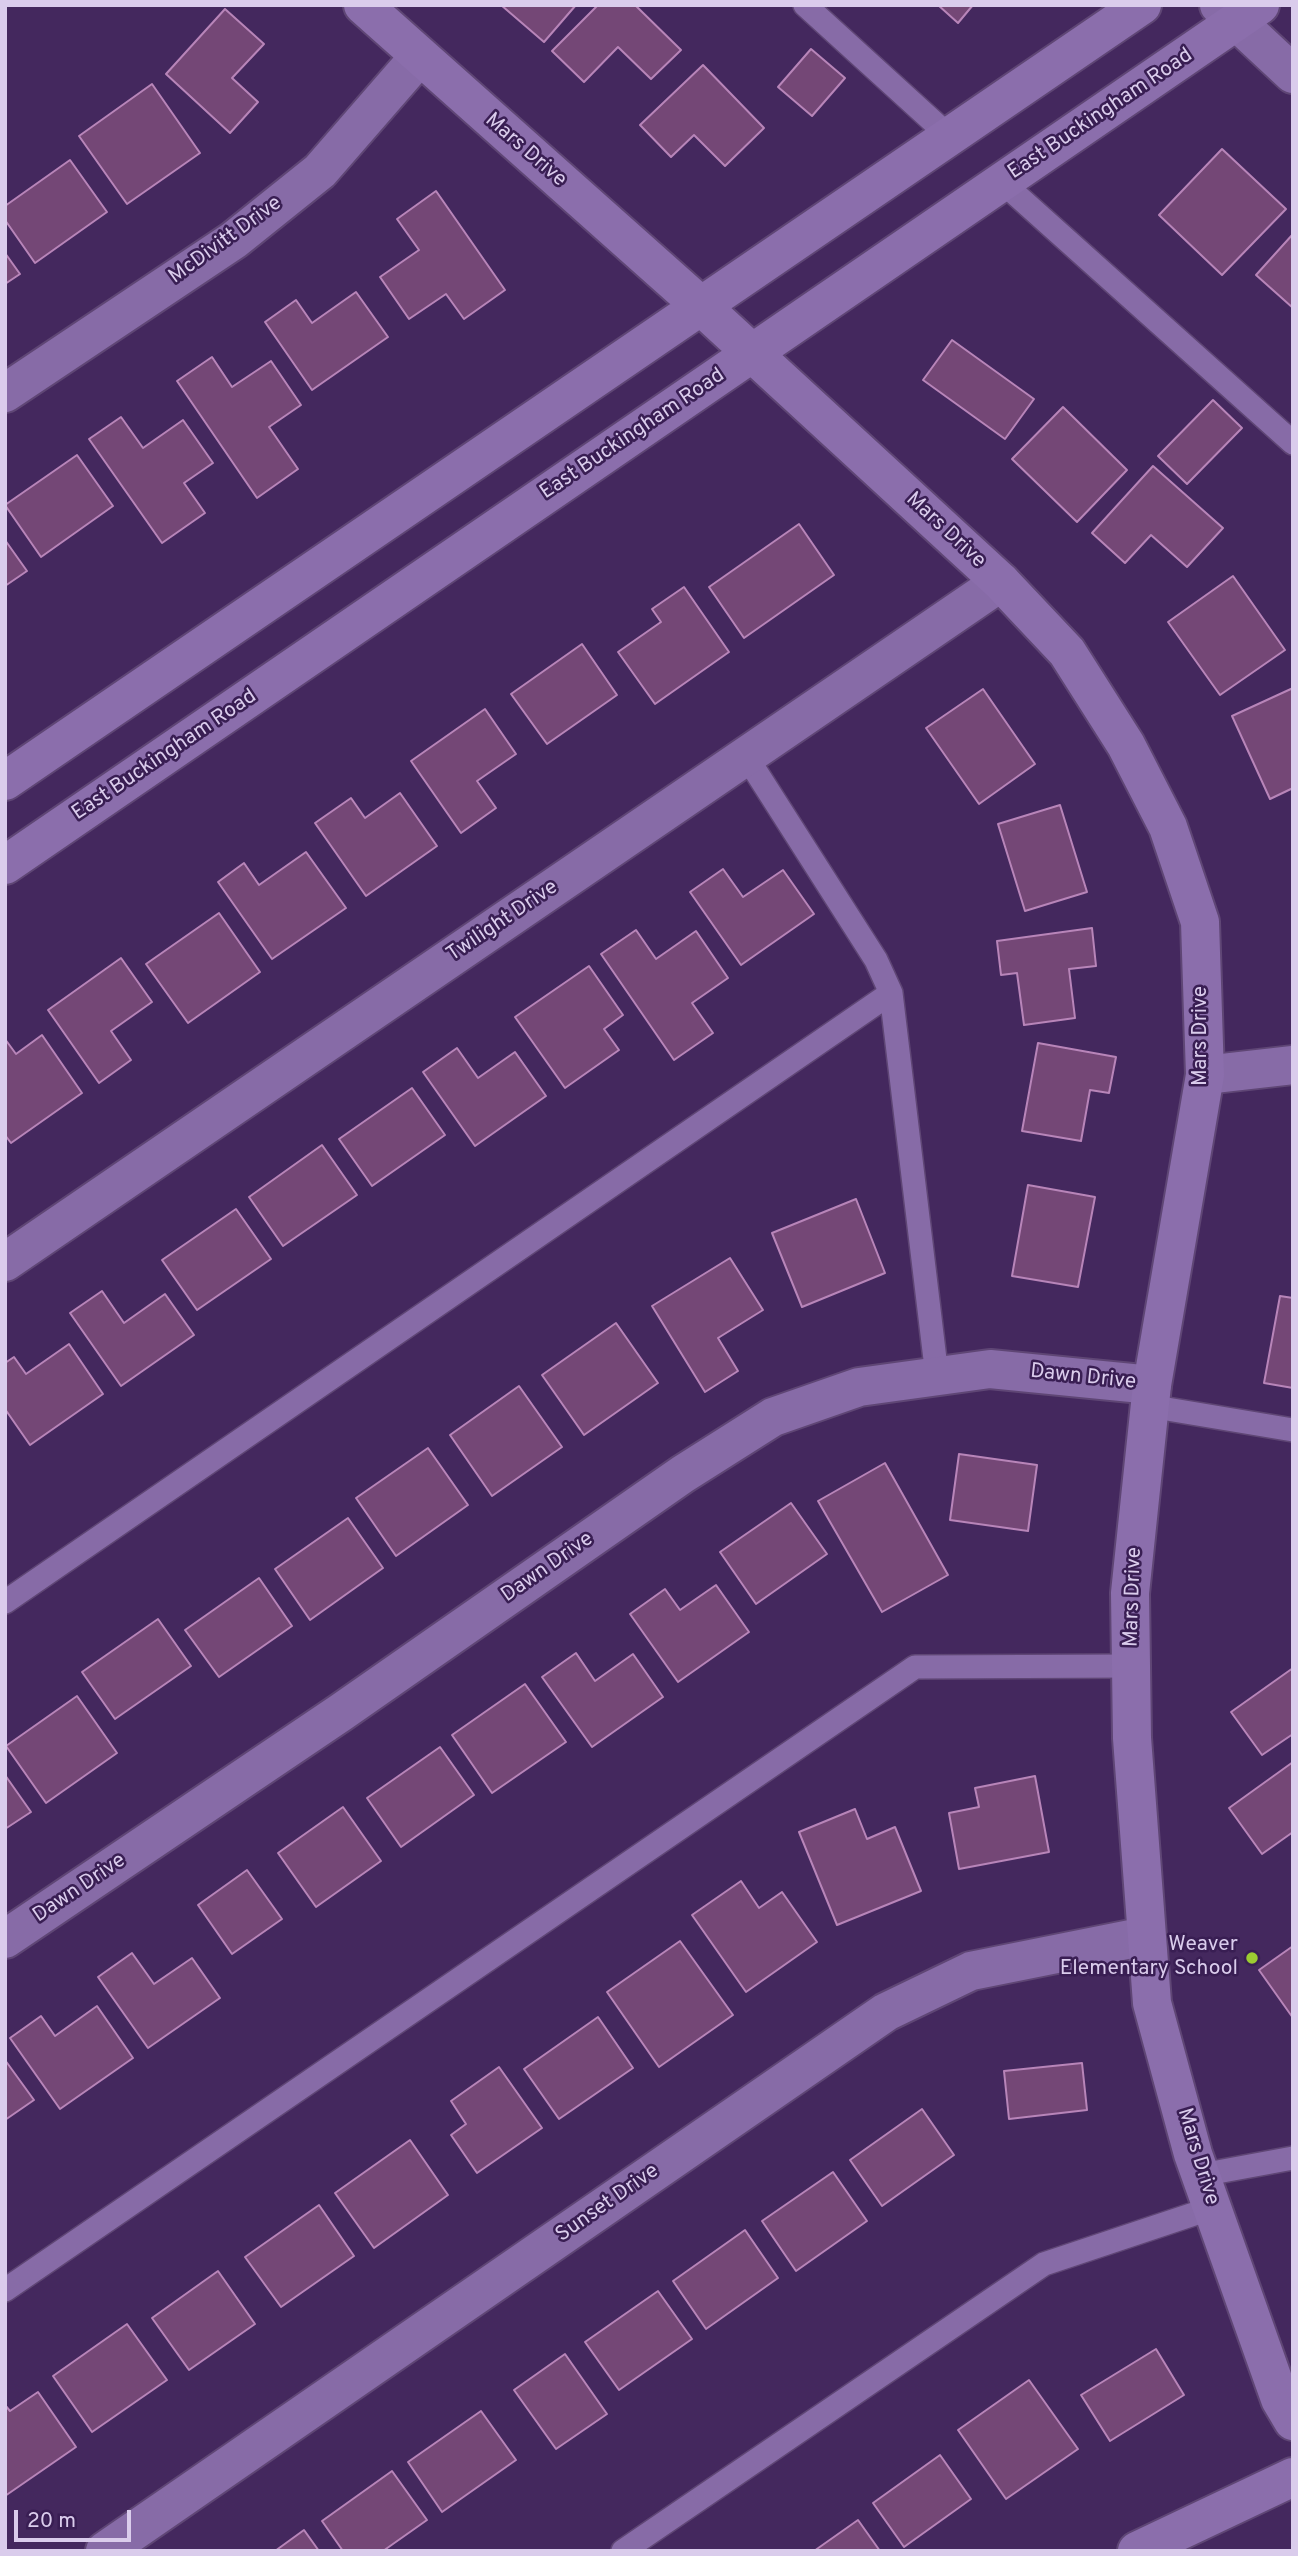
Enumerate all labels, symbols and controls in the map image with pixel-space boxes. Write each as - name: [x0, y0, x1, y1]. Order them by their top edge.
- street label: East Buckingham Road: [1004, 44, 1198, 186]
- street label: Mars Drive: [479, 109, 571, 193]
- street label: McDivitt Drive: [165, 192, 287, 290]
- street label: East Buckingham Road: [536, 364, 730, 506]
- street label: Mars Drive: [900, 488, 990, 574]
- street label: East Buckingham Road: [68, 685, 262, 827]
- street label: Twilight Drive: [443, 876, 563, 968]
- street label: Mars Drive: [1189, 986, 1215, 1086]
- street label: Dawn Drive: [1029, 1360, 1137, 1396]
- street label: Dawn Drive: [497, 1527, 599, 1609]
- street label: Mars Drive: [1120, 1547, 1148, 1647]
- street label: Dawn Drive: [29, 1849, 131, 1929]
- place label: Weaver Elementary School: [1060, 1933, 1238, 1983]
- marker: Weaver Elementary School: [1244, 1950, 1260, 1966]
- street label: Mars Drive: [1170, 2105, 1224, 2209]
- street label: Sunset Drive: [552, 2159, 664, 2249]
- scale bar: [18, 2496, 135, 2540]
- text: 20 m: [27, 2508, 76, 2535]

